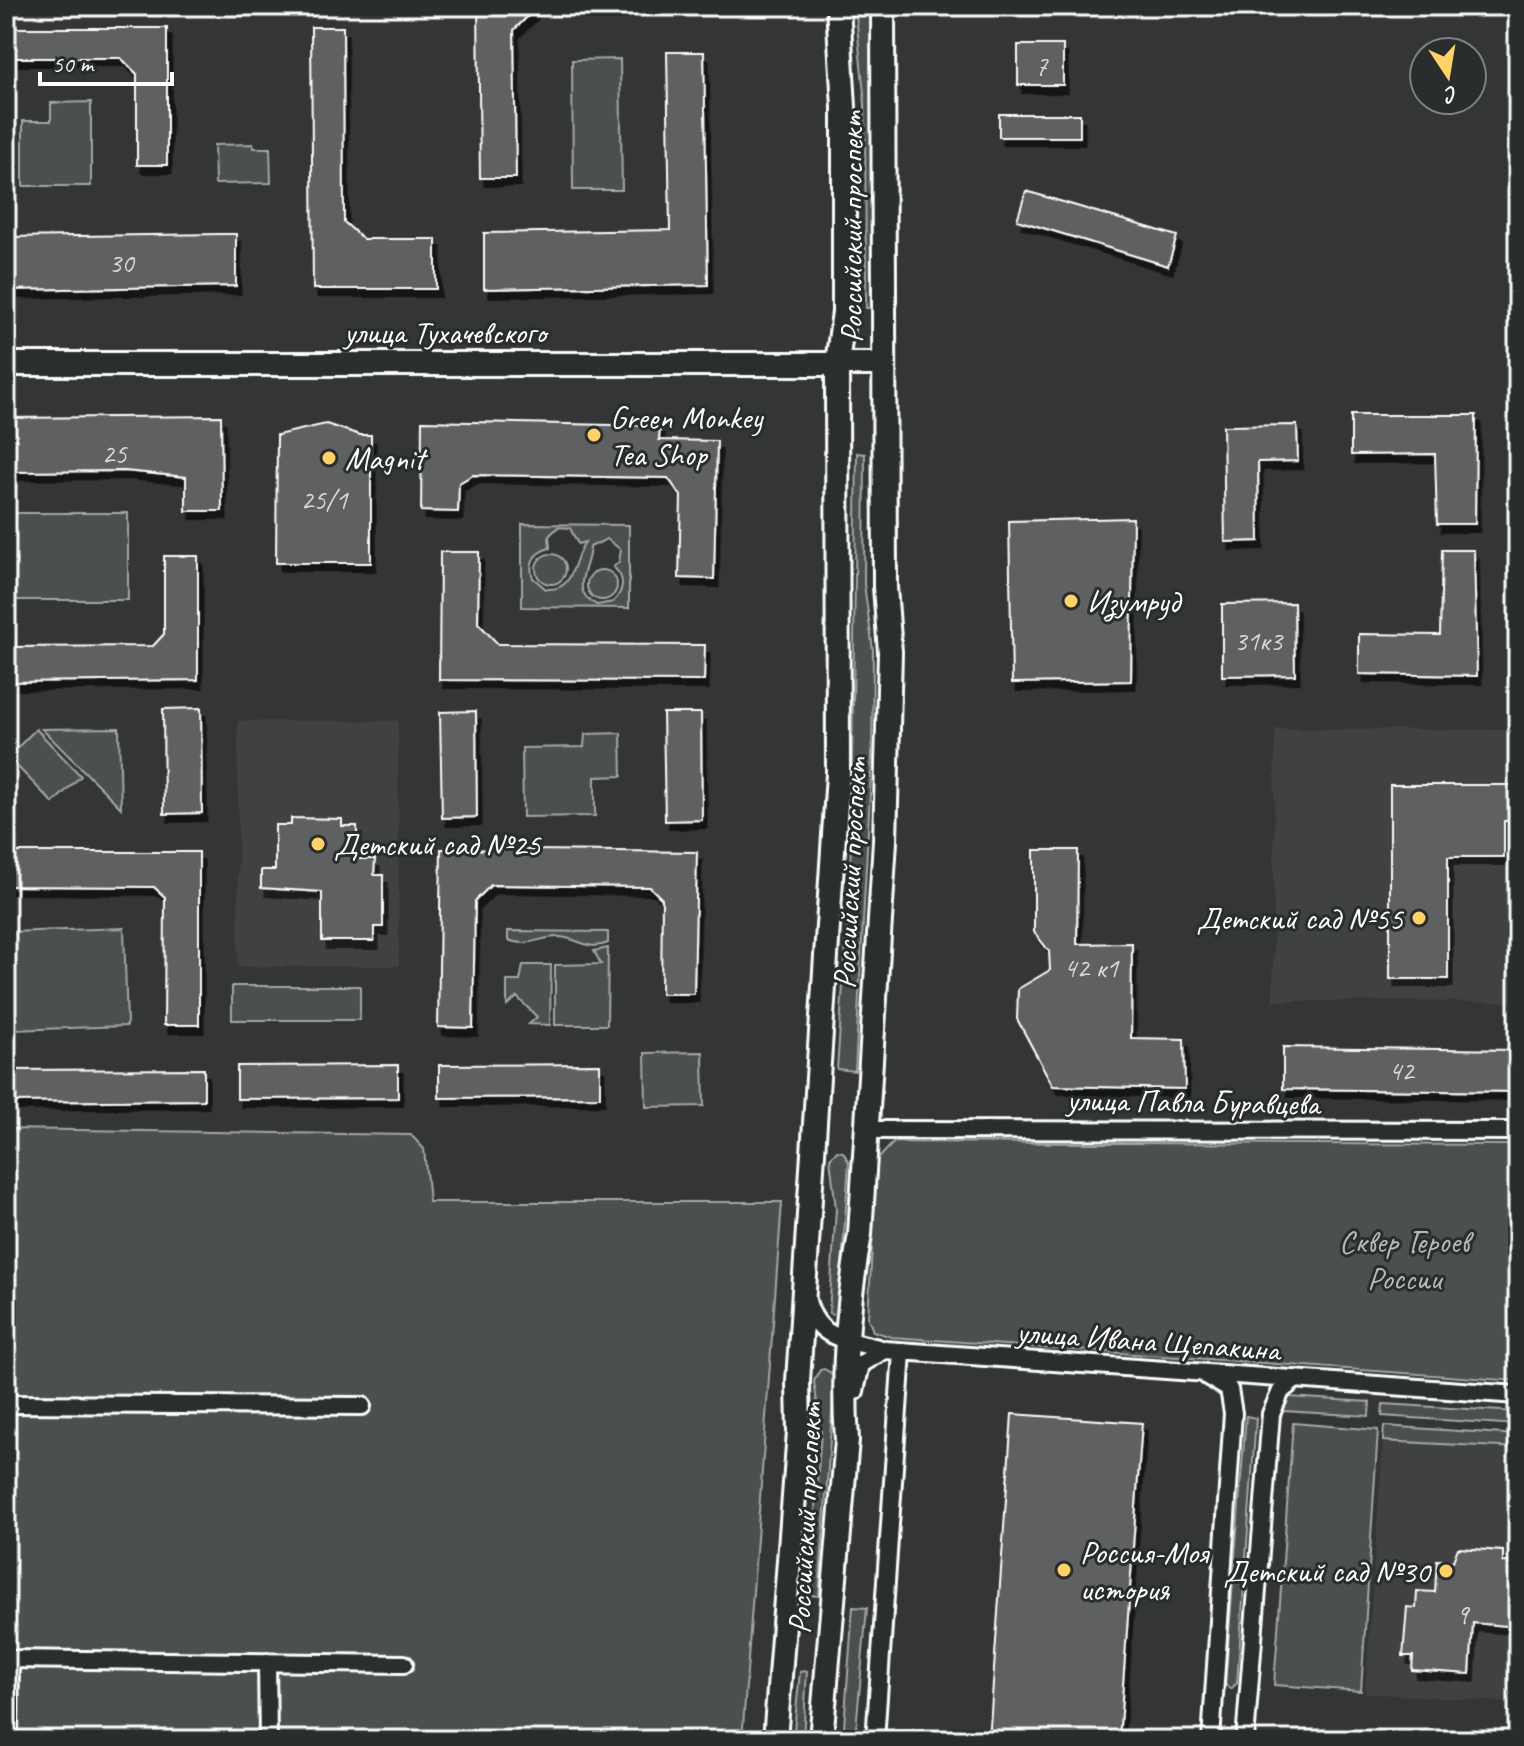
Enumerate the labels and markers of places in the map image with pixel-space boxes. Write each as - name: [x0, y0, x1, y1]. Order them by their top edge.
- place label: Green Monkey Tea Shop: [610, 397, 764, 475]
- marker: Green Monkey Tea Shop: [585, 426, 603, 444]
- place label: Magnit: [345, 438, 429, 479]
- marker: Magnit: [320, 449, 338, 467]
- place label: Изумруд: [1087, 581, 1182, 622]
- marker: Изумруд: [1062, 592, 1080, 610]
- place label: Детский сад №25: [334, 824, 542, 865]
- marker: Детский сад №25: [309, 835, 327, 853]
- place label: Детский сад №55: [1197, 898, 1405, 939]
- marker: Детский сад №55: [1410, 909, 1428, 927]
- place label: Россия-Моя история: [1080, 1532, 1210, 1610]
- place label: Детский сад №30: [1224, 1551, 1433, 1592]
- marker: Россия-Моя история: [1055, 1561, 1073, 1579]
- marker: Детский сад №30: [1437, 1562, 1455, 1580]

